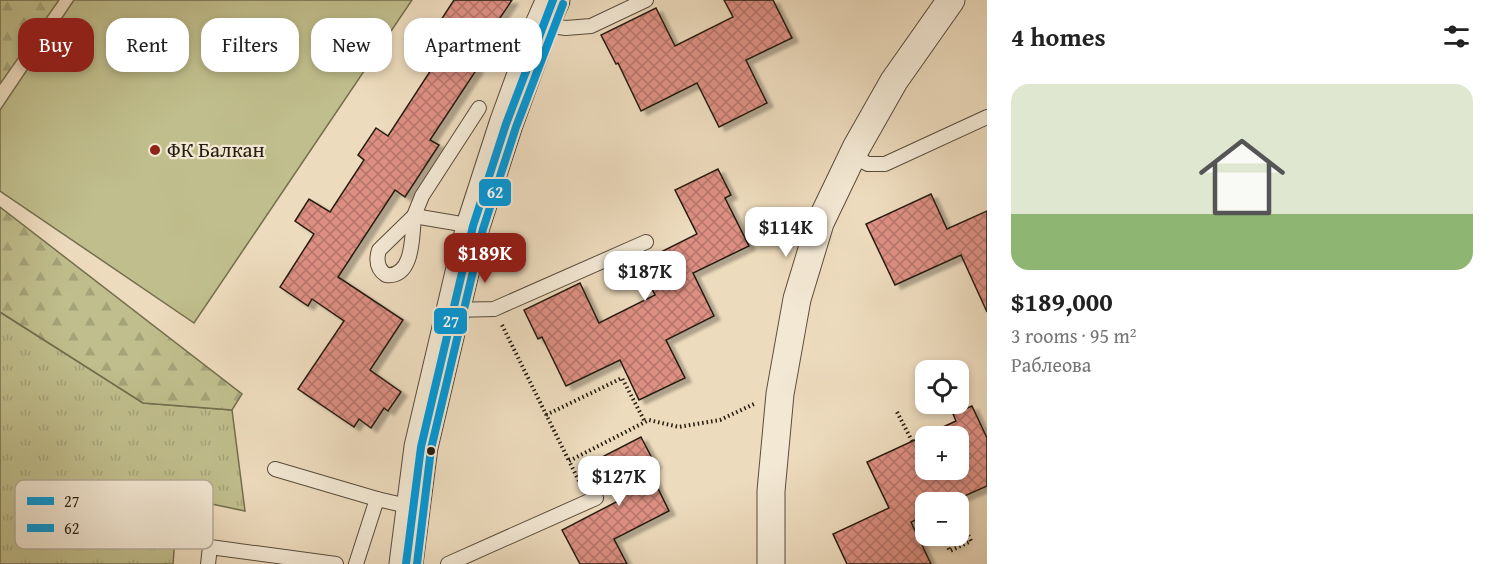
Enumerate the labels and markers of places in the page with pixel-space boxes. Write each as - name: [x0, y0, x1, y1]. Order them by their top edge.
- place label: ФК Балкан: [167, 134, 265, 165]
- marker: ФК Балкан: [148, 143, 162, 157]
- pin: $114K: [744, 207, 828, 258]
- pin: $189K: [443, 233, 527, 284]
- pin: $187K: [603, 251, 687, 302]
- unlabelled marker: [425, 445, 437, 457]
- pin: $127K: [577, 456, 661, 507]

